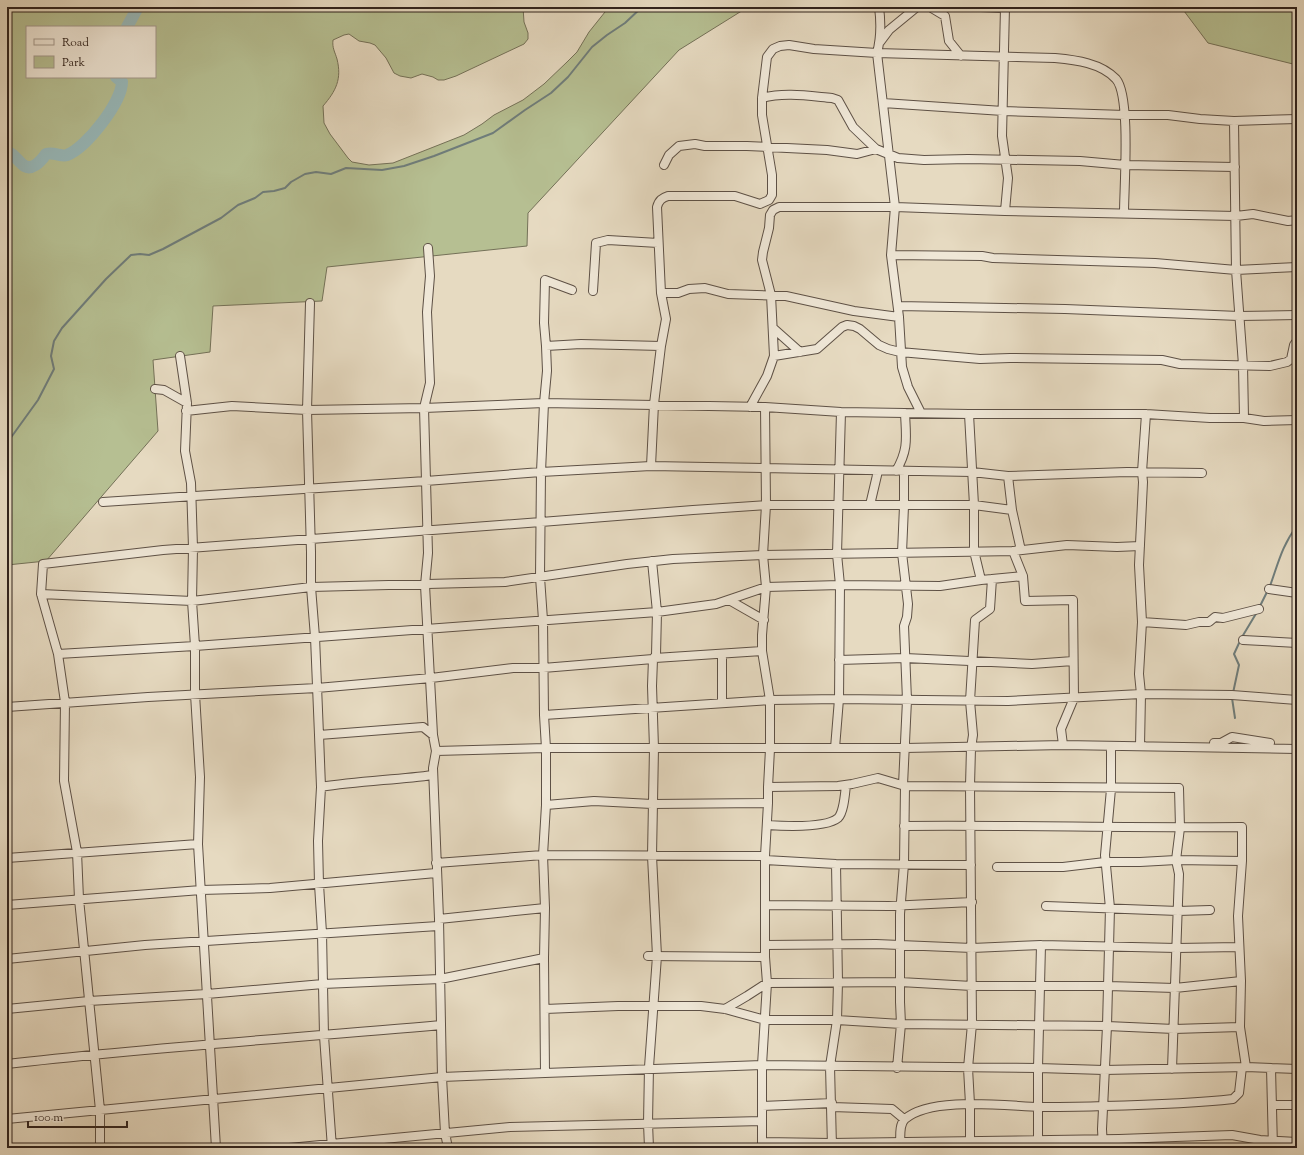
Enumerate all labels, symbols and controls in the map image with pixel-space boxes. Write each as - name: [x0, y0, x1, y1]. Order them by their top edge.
- legend: [26, 26, 156, 78]
- text: Road: [62, 34, 89, 52]
- text: Park: [62, 54, 85, 72]
- scale bar: [28, 1103, 127, 1129]
- text: 100 m: [34, 1109, 63, 1127]

